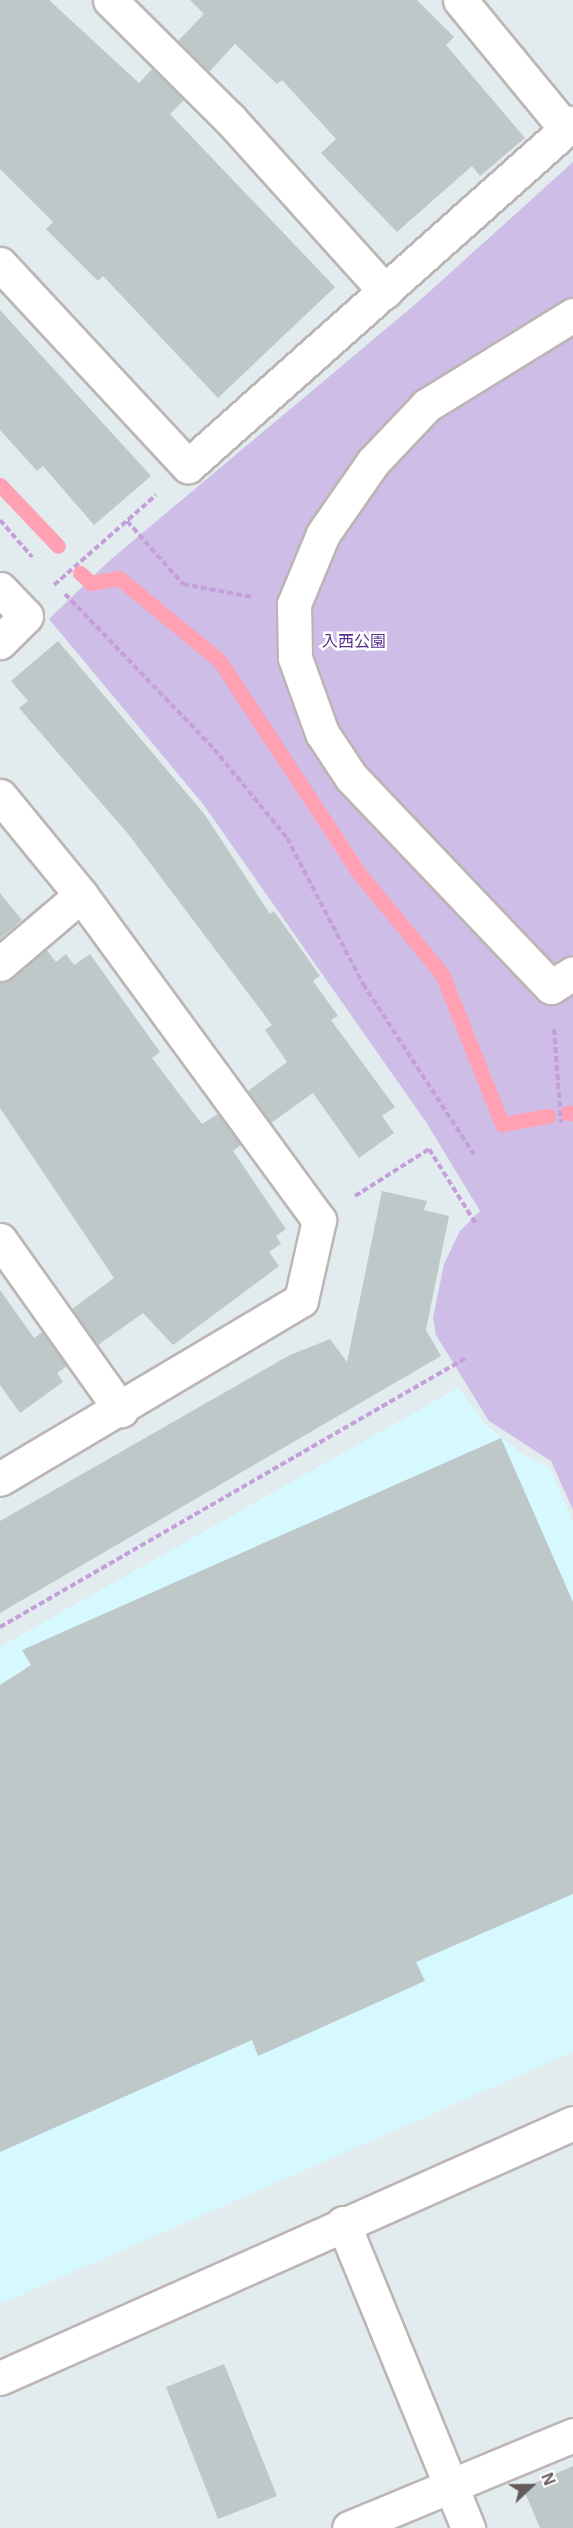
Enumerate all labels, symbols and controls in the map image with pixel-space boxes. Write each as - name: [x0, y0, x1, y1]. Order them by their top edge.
- park label: 入西公園: [322, 632, 386, 652]
- north arrow: [501, 2456, 561, 2516]
- text: N: [538, 2471, 558, 2488]

